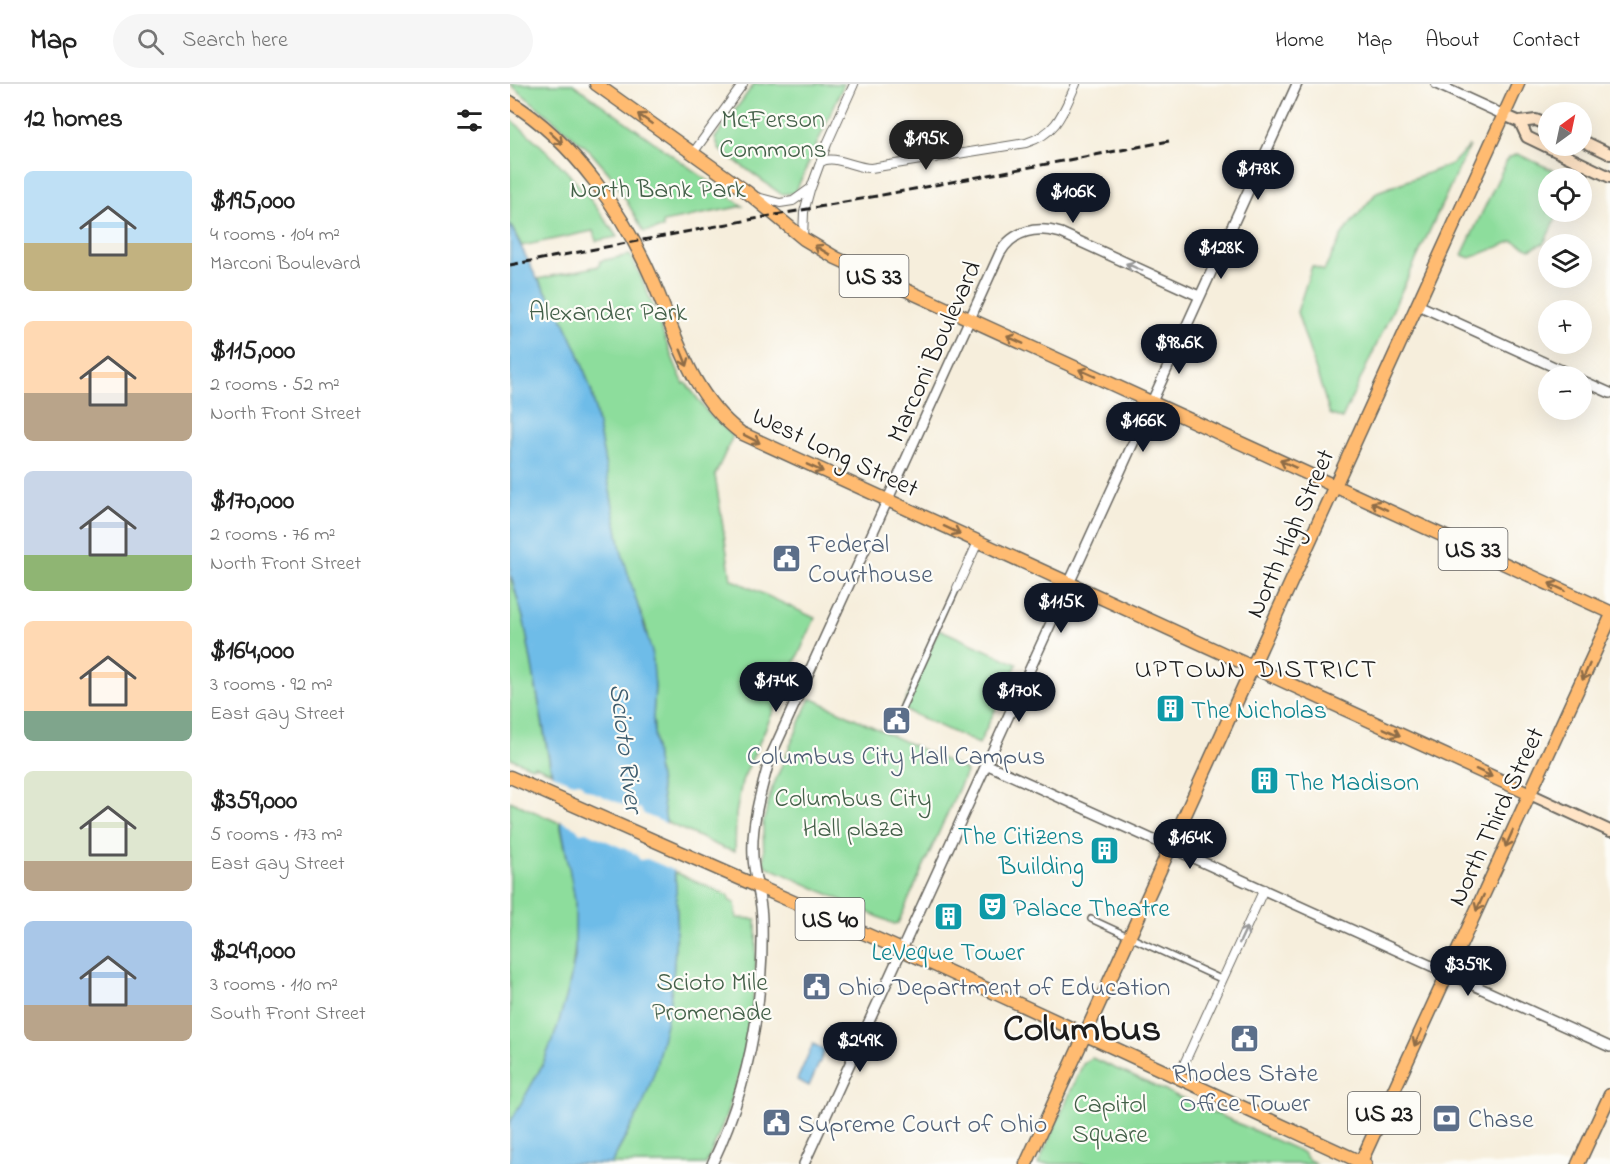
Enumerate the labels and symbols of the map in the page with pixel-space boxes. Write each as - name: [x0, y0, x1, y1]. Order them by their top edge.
- park label: McFerson Commons: [719, 102, 827, 170]
- north arrow: [1538, 102, 1592, 156]
- one-way arrow: [638, 113, 654, 125]
- pin: $195K: [884, 120, 968, 171]
- one-way arrow: [548, 131, 563, 145]
- pin: $178K: [1216, 150, 1300, 201]
- park label: North Bank Park: [570, 172, 747, 210]
- pin: $106K: [1031, 173, 1115, 224]
- pin: $128K: [1179, 229, 1263, 280]
- one-way arrow: [814, 244, 831, 256]
- road number: US 33: [840, 255, 908, 297]
- street label: Marconi Boulevard: [879, 255, 993, 449]
- one-way arrow: [1126, 261, 1144, 272]
- park label: Alexander Park: [529, 295, 688, 333]
- pin: $98.6K: [1130, 324, 1228, 375]
- one-way arrow: [1007, 334, 1025, 346]
- one-way arrow: [679, 348, 690, 366]
- one-way arrow: [1078, 366, 1096, 378]
- street label: West Long Street: [745, 398, 925, 509]
- pin: $166K: [1101, 402, 1185, 453]
- one-way arrow: [743, 434, 761, 446]
- street label: North High Street: [1237, 443, 1346, 625]
- one-way arrow: [1280, 458, 1298, 470]
- one-way arrow: [806, 464, 824, 475]
- one-way arrow: [1371, 500, 1389, 512]
- one-way arrow: [943, 525, 961, 537]
- place label: Federal Courthouse: [807, 527, 933, 595]
- road number: US 33: [1438, 528, 1508, 570]
- public building icon: Federal Courthouse: [771, 542, 803, 574]
- one-way arrow: [1548, 581, 1566, 593]
- pin: $115K: [1019, 583, 1103, 634]
- district label: UPTOWN DISTRICT: [1134, 651, 1378, 690]
- pin: $174K: [734, 662, 818, 713]
- one-way arrow: [1579, 663, 1591, 681]
- pin: $170K: [977, 672, 1061, 723]
- water label: Scioto River: [597, 682, 652, 819]
- building icon: The Nicholas: [1154, 693, 1186, 725]
- place label: The Nicholas: [1191, 693, 1327, 731]
- public building icon: Columbus City Hall Campus: [880, 705, 912, 737]
- street label: North Third Street: [1440, 721, 1556, 913]
- one-way arrow: [1383, 726, 1401, 738]
- place label: Columbus City Hall Campus: [747, 739, 1045, 777]
- building icon: The Madison: [1248, 765, 1280, 797]
- place label: The Madison: [1285, 765, 1419, 803]
- one-way arrow: [1475, 768, 1493, 780]
- park label: Columbus City Hall plaza: [775, 781, 931, 849]
- place label: The Citizens Building: [958, 819, 1084, 887]
- pin: $164K: [1148, 819, 1232, 870]
- one-way arrow: [1503, 829, 1515, 847]
- building icon: The Citizens Building: [1089, 834, 1121, 866]
- theatre icon: Palace Theatre: [976, 891, 1008, 923]
- place label: Palace Theatre: [1013, 891, 1170, 929]
- one-way arrow: [1473, 894, 1485, 912]
- road number: US 40: [796, 898, 864, 940]
- building icon: LeVeque Tower: [932, 901, 964, 933]
- one-way arrow: [1238, 926, 1250, 944]
- place label: LeVeque Tower: [871, 935, 1025, 973]
- pin: $359K: [1426, 946, 1510, 997]
- park label: Scioto Mile Promenade: [652, 965, 772, 1033]
- public building icon: Ohio Department of Education: [801, 970, 833, 1002]
- place label: Ohio Department of Education: [838, 970, 1170, 1008]
- district label: Columbus: [1003, 1003, 1161, 1059]
- pin: $249K: [818, 1022, 902, 1073]
- public building icon: Rhodes State Office Tower: [1229, 1022, 1261, 1054]
- one-way arrow: [1412, 1028, 1424, 1046]
- place label: Rhodes State Office Tower: [1172, 1056, 1318, 1124]
- park label: Capitol Square: [1072, 1087, 1148, 1155]
- road number: US 23: [1348, 1092, 1420, 1134]
- bank icon: Chase: [1431, 1102, 1463, 1134]
- place label: Chase: [1468, 1102, 1534, 1140]
- public building icon: Supreme Court of Ohio: [761, 1107, 793, 1139]
- place label: Supreme Court of Ohio: [798, 1107, 1047, 1145]

